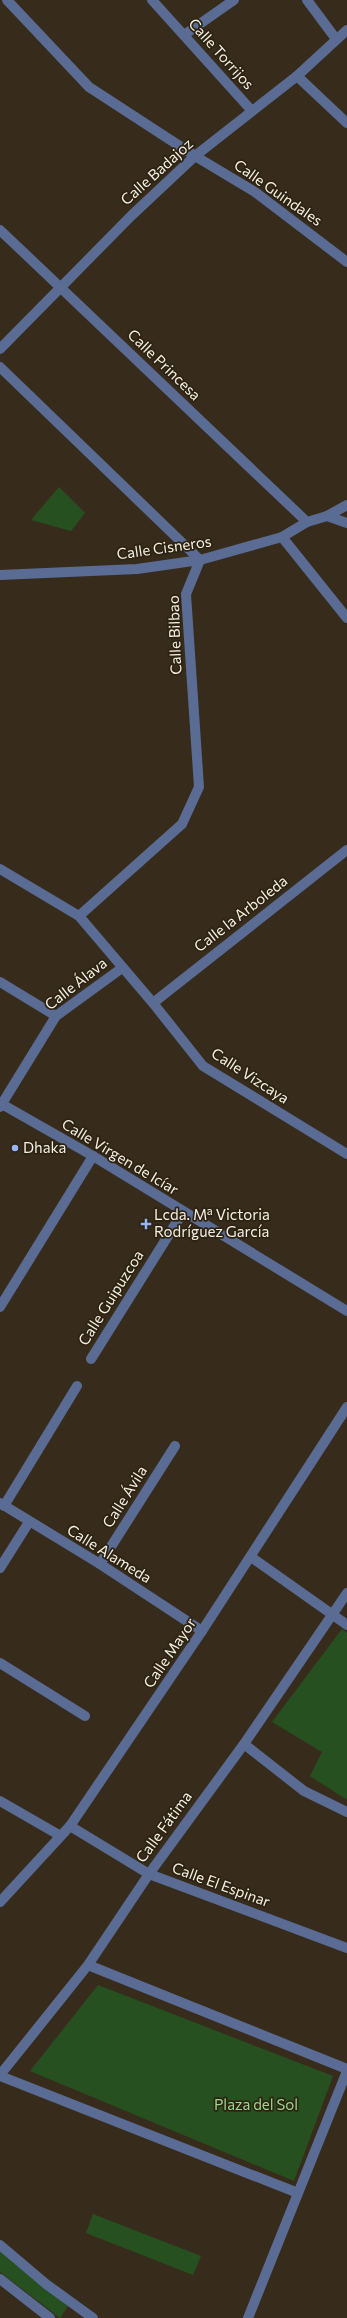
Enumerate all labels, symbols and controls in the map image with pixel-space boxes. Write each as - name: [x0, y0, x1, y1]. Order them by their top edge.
- street label: Calle Torrijos: [185, 14, 258, 93]
- street label: Calle Badajoz: [117, 134, 196, 208]
- street label: Calle Guindales: [231, 155, 326, 229]
- street label: Calle Princesa: [124, 325, 205, 404]
- street label: Calle Cisneros: [115, 531, 213, 563]
- street label: Calle Bilbao: [164, 595, 184, 675]
- street label: Calle la Arboleda: [190, 871, 291, 955]
- street label: Calle Álava: [40, 953, 110, 1013]
- street label: Calle Vizcaya: [208, 1043, 293, 1107]
- street label: Calle Virgen de Icíar: [59, 1114, 182, 1198]
- place label: Dhaka: [23, 1138, 66, 1156]
- marker: Dhaka: [10, 1143, 20, 1153]
- place label: Lcda. Mª Victoria Rodríguez García: [154, 1205, 270, 1240]
- marker: Lcda. Mª Victoria Rodríguez García: [141, 1219, 151, 1229]
- street label: Calle Guipuzcoa: [74, 1247, 147, 1348]
- street label: Calle Ávila: [97, 1462, 150, 1531]
- street label: Calle Alameda: [64, 1520, 155, 1586]
- street label: Calle Mayor: [139, 1614, 199, 1691]
- street label: Calle Fátima: [131, 1787, 195, 1865]
- street label: Calle El Espinar: [170, 1858, 273, 1910]
- park label: Plaza del Sol: [214, 2095, 298, 2113]

